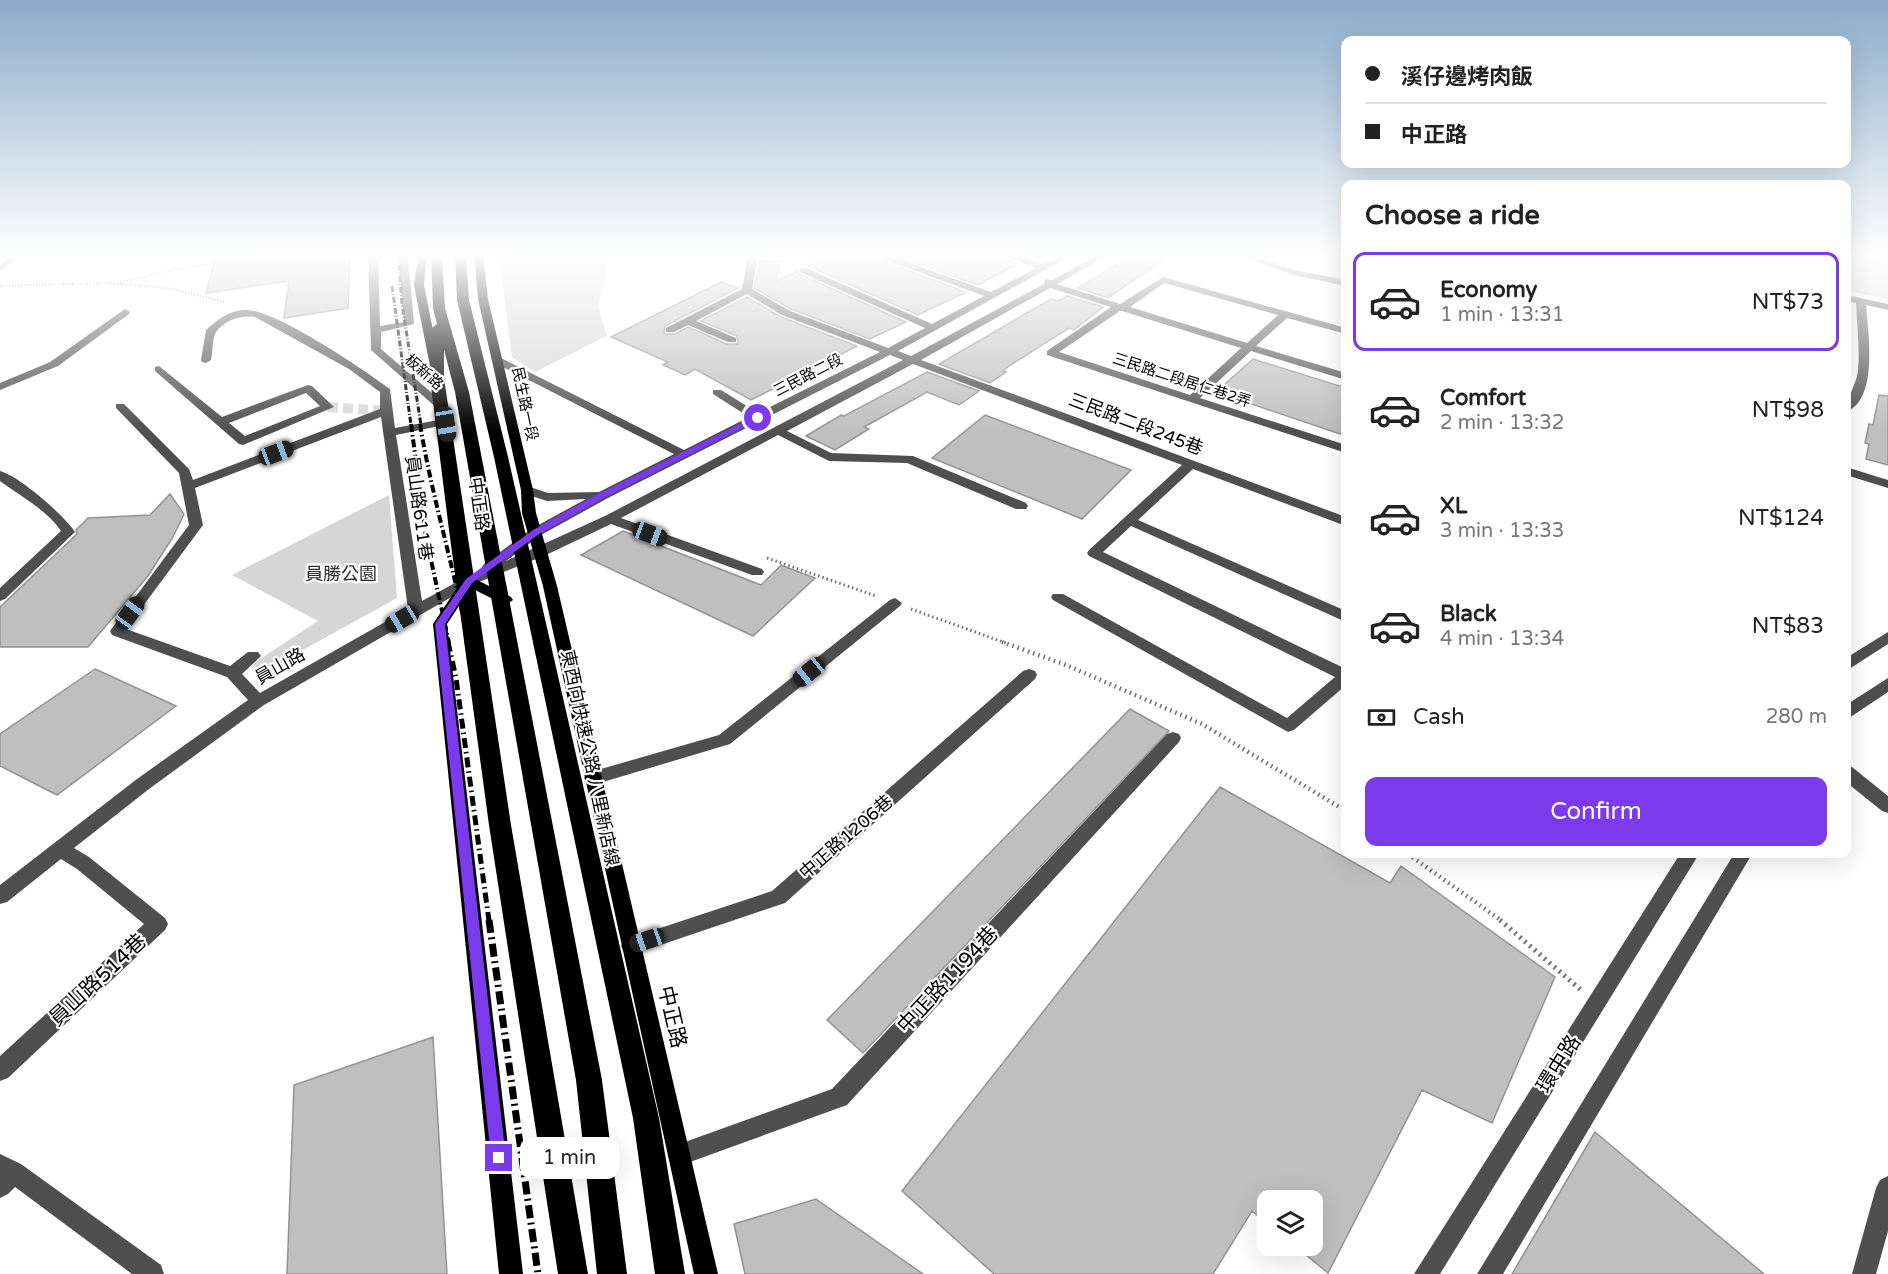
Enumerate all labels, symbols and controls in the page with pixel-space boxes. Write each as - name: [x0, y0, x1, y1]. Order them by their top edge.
- text: 溪仔邊烤肉飯: [1401, 64, 1533, 90]
- text: 中正路: [1401, 122, 1467, 148]
- text: Choose a ride: [1365, 199, 1540, 232]
- icon: car: [1368, 275, 1422, 329]
- text: Economy: [1440, 277, 1537, 303]
- text: NT$73: [1752, 289, 1824, 315]
- text: 1 min · 13:31: [1440, 303, 1564, 327]
- street label: 三民路二段居仁巷2弄: [1111, 349, 1253, 411]
- street label: 板新路: [401, 350, 447, 394]
- street label: 三民路二段: [770, 350, 846, 400]
- street label: 民生路一段: [508, 365, 542, 443]
- icon: car: [1368, 383, 1422, 437]
- text: Comfort: [1440, 385, 1526, 411]
- street label: 三民路二段245巷: [1066, 388, 1206, 460]
- text: NT$98: [1752, 397, 1824, 423]
- route start: [744, 404, 771, 431]
- car: [434, 405, 458, 443]
- text: 2 min · 13:32: [1440, 411, 1564, 435]
- car: [256, 438, 296, 468]
- street label: 員山路611巷: [401, 454, 437, 562]
- street label: 中正路: [464, 476, 494, 532]
- icon: car: [1368, 491, 1422, 545]
- text: XL: [1440, 493, 1467, 519]
- text: NT$124: [1738, 505, 1824, 531]
- car: [630, 519, 670, 549]
- text: 3 min · 13:33: [1440, 519, 1564, 543]
- park label: 員勝公園: [305, 563, 377, 585]
- car: [112, 593, 148, 633]
- icon: car: [1368, 599, 1422, 653]
- text: Black: [1440, 601, 1497, 627]
- car: [382, 602, 422, 636]
- text: NT$83: [1752, 613, 1824, 639]
- text: 4 min · 13:34: [1440, 627, 1564, 651]
- street label: 員山路: [251, 643, 309, 689]
- street label: 東西向快速公路 八里新店線: [556, 648, 624, 868]
- car: [789, 654, 829, 690]
- icon: cash: [1365, 701, 1398, 734]
- text: Cash: [1413, 704, 1465, 730]
- text: 280 m: [1766, 705, 1827, 729]
- button: Confirm: [1365, 777, 1827, 846]
- street label: 中正路1206巷: [795, 790, 897, 884]
- street label: 中正路1194巷: [892, 921, 1004, 1039]
- car: [627, 926, 667, 954]
- street label: 員山路514巷: [44, 929, 152, 1031]
- street label: 中正路: [653, 983, 691, 1051]
- street label: 環中路: [1532, 1031, 1586, 1097]
- callout: 1 min: [520, 1137, 619, 1179]
- route end: [485, 1144, 512, 1171]
- text: 1 min: [543, 1146, 596, 1170]
- map controls: [1257, 1190, 1323, 1256]
- button: layers: [1257, 1190, 1323, 1256]

